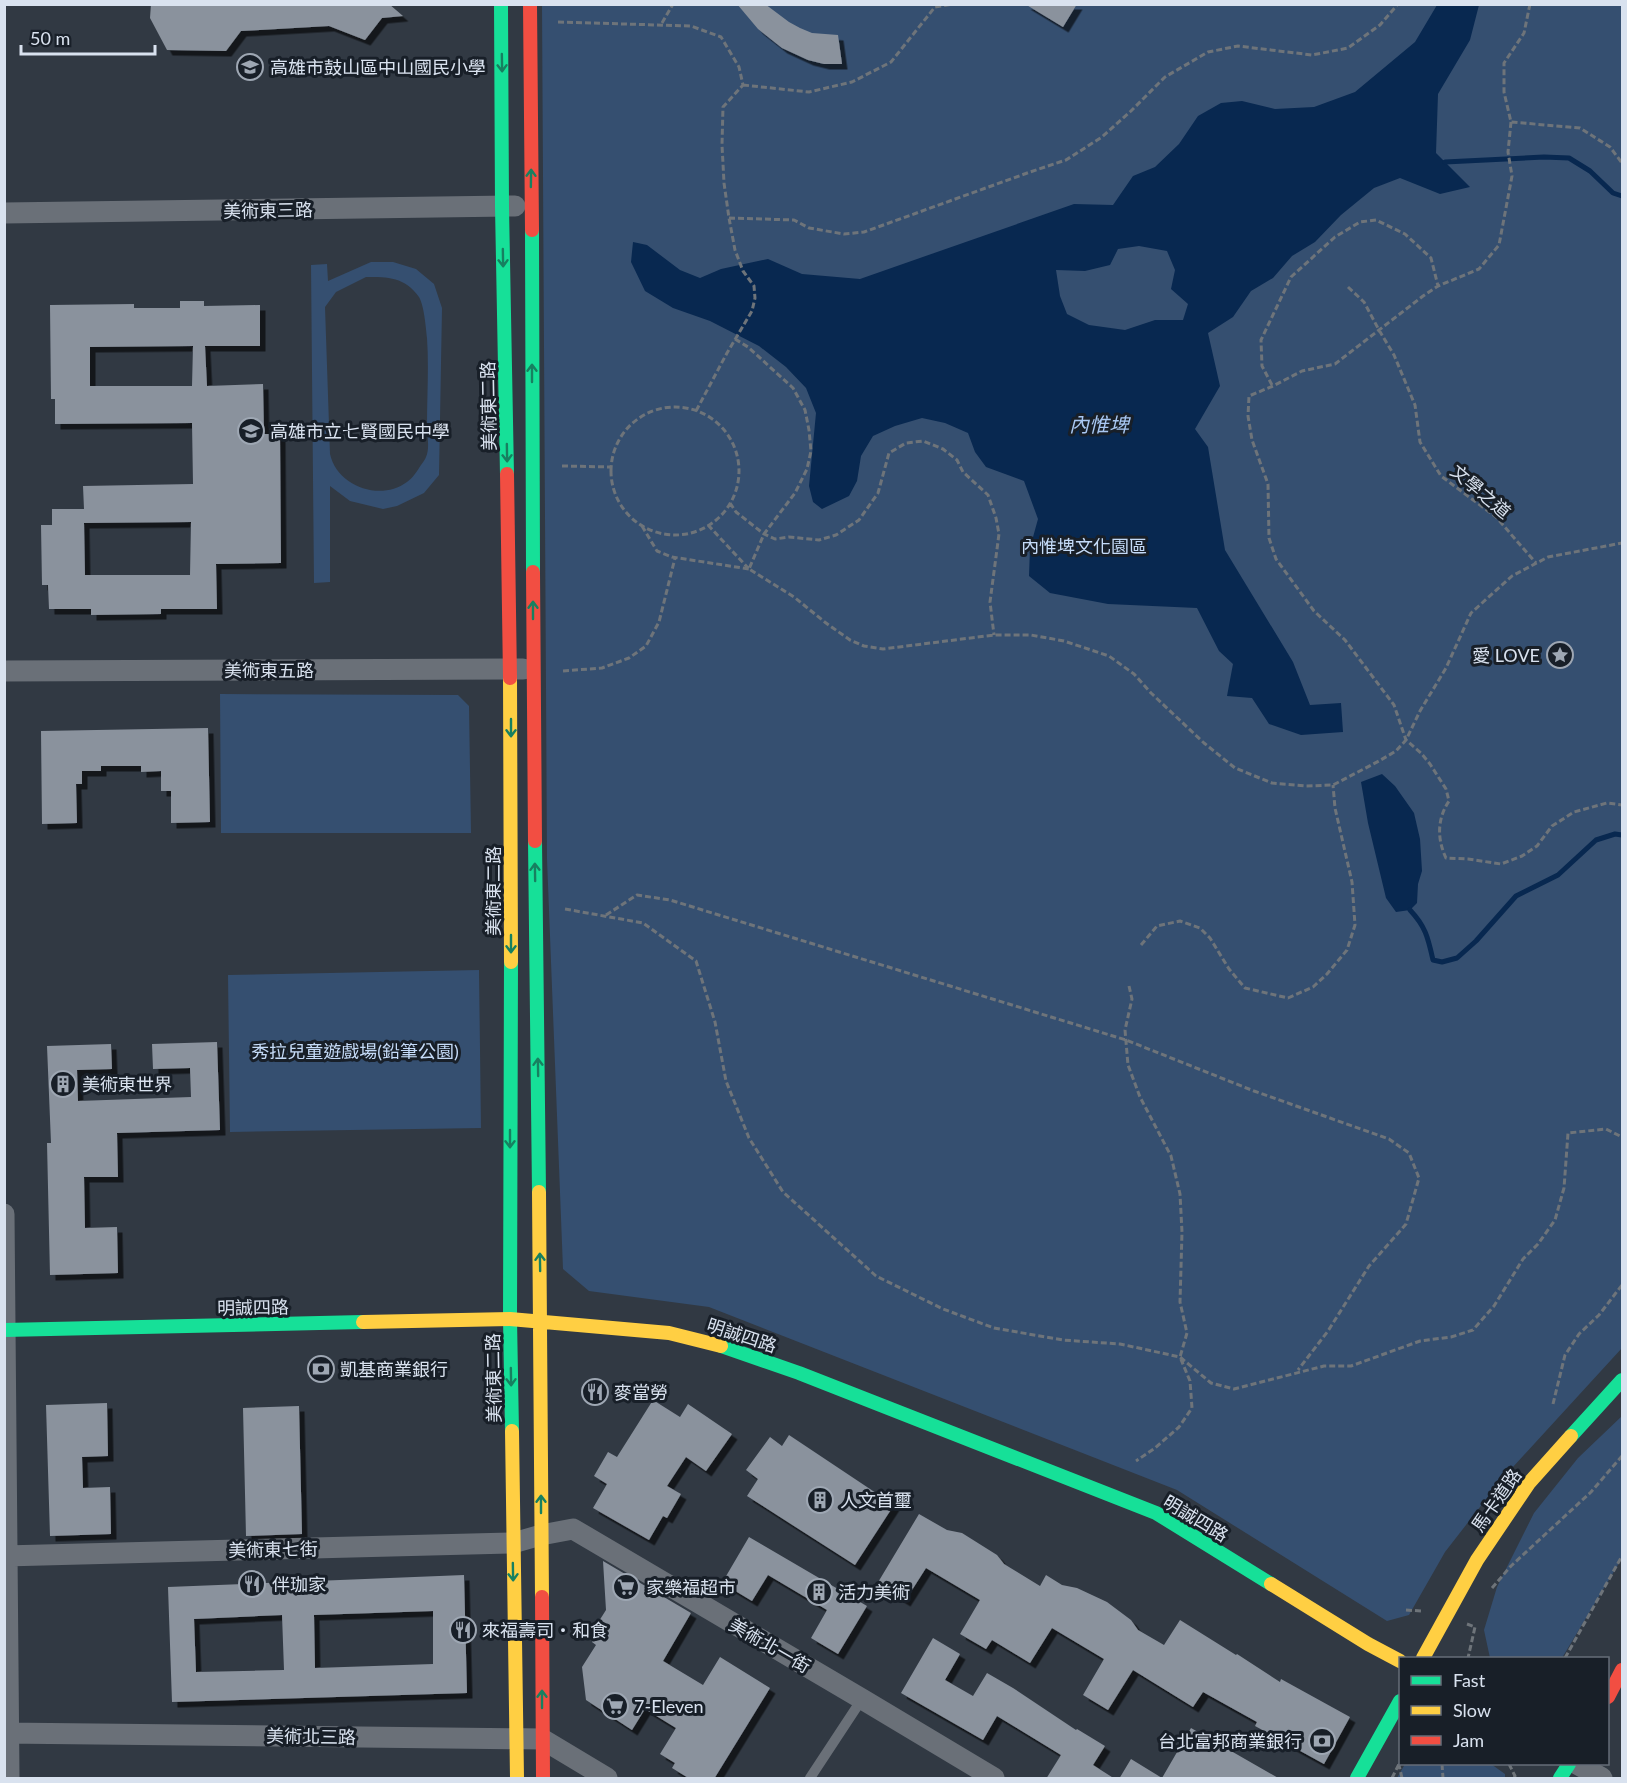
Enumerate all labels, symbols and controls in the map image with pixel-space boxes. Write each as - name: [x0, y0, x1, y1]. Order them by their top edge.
- scale bar: [21, 18, 154, 56]
- text: 50 m: [30, 27, 70, 49]
- school or university icon: 高雄市鼓山區中山國民小學: [235, 52, 265, 82]
- one-way arrow: [496, 52, 508, 72]
- place label: 高雄市鼓山區中山國民小學: [270, 56, 486, 78]
- one-way arrow: [526, 169, 537, 189]
- street label: 美術東三路: [223, 198, 313, 222]
- one-way arrow: [498, 247, 509, 267]
- street label: 美術東二路: [476, 361, 500, 451]
- one-way arrow: [526, 364, 538, 384]
- water label: 內惟埤: [1069, 412, 1131, 436]
- school or university icon: 高雄市立七賢國民中學: [236, 416, 266, 446]
- place label: 高雄市立七賢國民中學: [270, 420, 450, 442]
- one-way arrow: [501, 442, 513, 462]
- street label: 文學之道: [1446, 459, 1516, 523]
- park label: 內惟埤文化園區: [1021, 535, 1147, 557]
- one-way arrow: [527, 601, 539, 621]
- place icon: 愛 LOVE: [1545, 640, 1575, 670]
- place label: 愛 LOVE: [1472, 644, 1540, 666]
- street label: 美術東五路: [224, 659, 314, 681]
- one-way arrow: [505, 717, 517, 737]
- street label: 美術東二路: [482, 846, 504, 936]
- one-way arrow: [529, 862, 541, 882]
- one-way arrow: [505, 933, 516, 953]
- park label: 秀拉兒童遊戲場(鉛筆公園): [251, 1040, 459, 1062]
- one-way arrow: [532, 1057, 543, 1077]
- building icon: 美術東世界: [48, 1069, 78, 1099]
- place label: 美術東世界: [82, 1073, 172, 1095]
- one-way arrow: [504, 1128, 516, 1148]
- one-way arrow: [534, 1252, 546, 1272]
- street label: 明誠四路: [217, 1295, 289, 1319]
- street label: 明誠四路: [704, 1313, 780, 1357]
- street label: 美術東二路: [481, 1333, 505, 1423]
- bank icon: 凱基商業銀行: [306, 1354, 336, 1384]
- place label: 凱基商業銀行: [340, 1358, 448, 1380]
- one-way arrow: [505, 1367, 517, 1387]
- restaurant icon: 麥當勞: [580, 1377, 610, 1407]
- place label: 麥當勞: [614, 1381, 668, 1403]
- street label: 馬卡道路: [1466, 1464, 1526, 1536]
- building icon: 人文首璽: [805, 1485, 835, 1515]
- place label: 人文首璽: [840, 1489, 912, 1511]
- street label: 明誠四路: [1159, 1490, 1233, 1546]
- one-way arrow: [535, 1495, 547, 1515]
- street label: 美術東七街: [228, 1537, 318, 1561]
- one-way arrow: [508, 1562, 519, 1582]
- restaurant icon: 伴珈家: [237, 1569, 267, 1599]
- supermarket icon: 家樂福超市: [611, 1572, 641, 1602]
- place label: 伴珈家: [272, 1573, 326, 1595]
- place label: 家樂福超市: [646, 1576, 736, 1598]
- building icon: 活力美術: [804, 1577, 834, 1607]
- place label: 活力美術: [838, 1581, 910, 1603]
- street label: 美術北一街: [726, 1613, 814, 1677]
- restaurant icon: 來福壽司‧和食: [448, 1615, 478, 1645]
- place label: 來福壽司‧和食: [482, 1619, 608, 1641]
- legend: [1399, 1657, 1609, 1765]
- text: Fast: [1453, 1669, 1486, 1691]
- one-way arrow: [536, 1690, 548, 1710]
- supermarket icon: 7-Eleven: [600, 1691, 630, 1721]
- place label: 7-Eleven: [634, 1695, 704, 1717]
- text: Slow: [1453, 1699, 1491, 1721]
- street label: 美術北三路: [266, 1724, 356, 1748]
- bank icon: 台北富邦商業銀行: [1307, 1726, 1337, 1756]
- text: Jam: [1453, 1729, 1484, 1751]
- place label: 台北富邦商業銀行: [1158, 1730, 1302, 1752]

